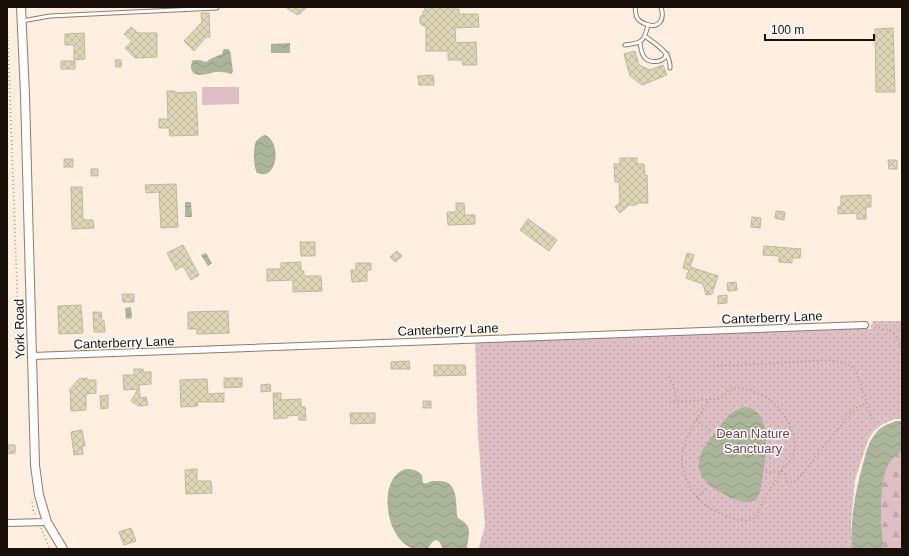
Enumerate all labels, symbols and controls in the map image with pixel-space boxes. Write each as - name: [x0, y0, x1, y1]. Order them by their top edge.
- scale bar: [765, 16, 874, 42]
- text: 100 m: [771, 23, 804, 37]
- street label: York Road: [11, 299, 28, 359]
- street label: Canterberry Lane: [721, 308, 823, 327]
- street label: Canterberry Lane: [397, 320, 499, 339]
- street label: Canterberry Lane: [73, 333, 175, 352]
- park label: Dean Nature Sanctuary: [716, 426, 790, 456]

